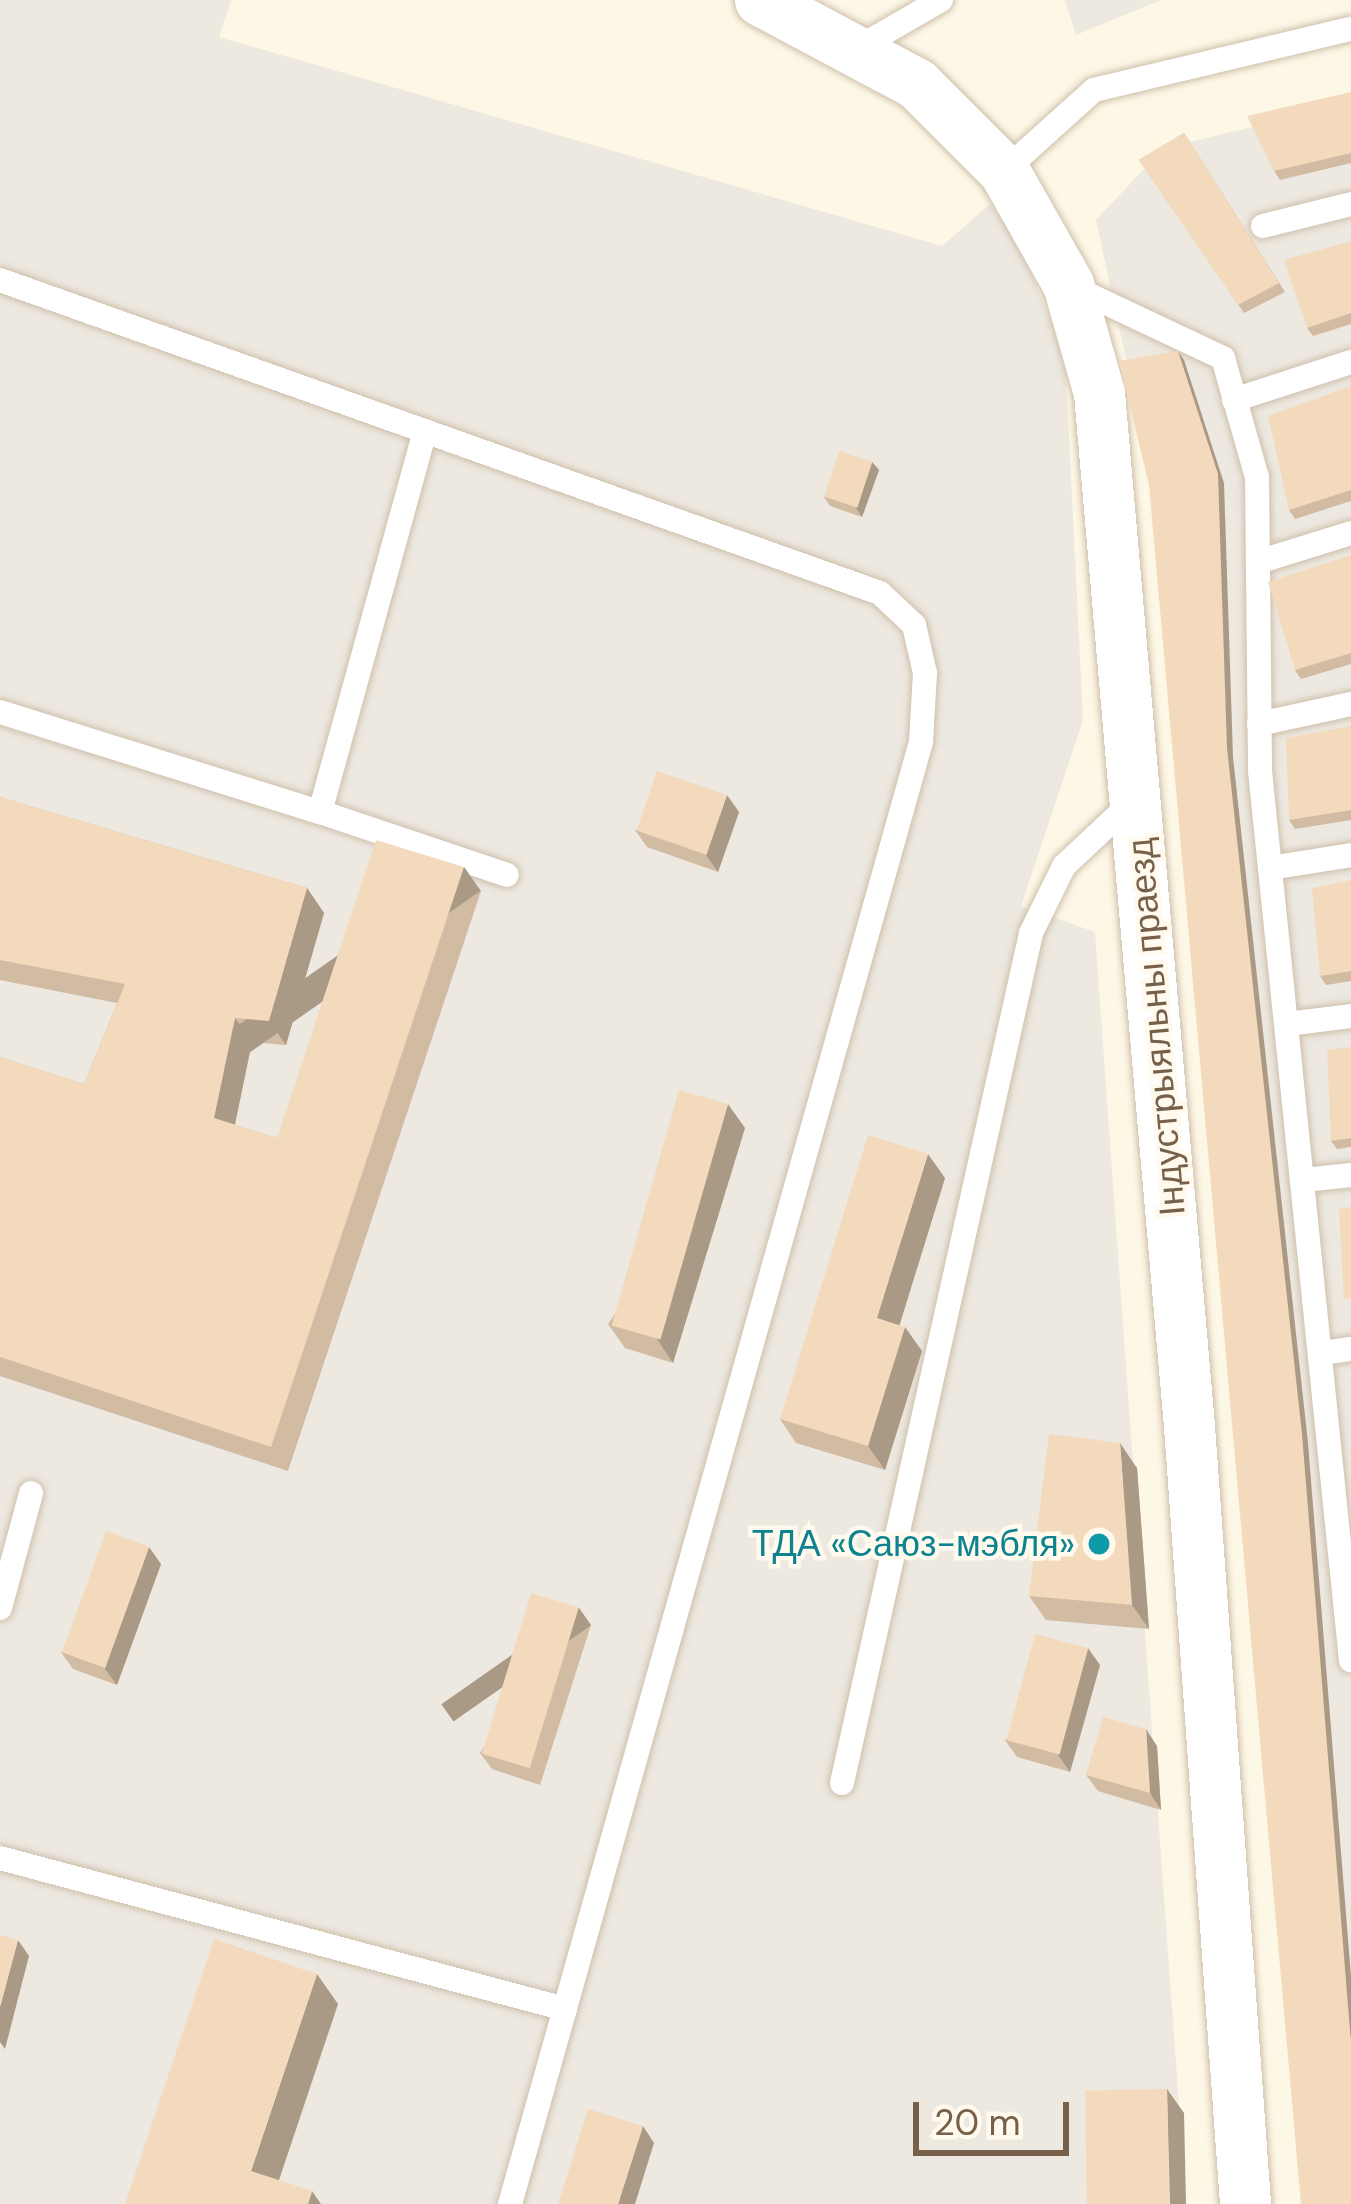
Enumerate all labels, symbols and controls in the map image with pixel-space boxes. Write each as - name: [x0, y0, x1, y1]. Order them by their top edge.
- street label: Індустрыяльны праезд: [1118, 836, 1194, 1218]
- place label: ТДА «Саюз-мэбля»: [752, 1522, 1075, 1566]
- marker: ТДА «Саюз-мэбля»: [1086, 1531, 1112, 1557]
- scale bar: [919, 2078, 1075, 2152]
- text: 20 m: [934, 2099, 1021, 2146]

